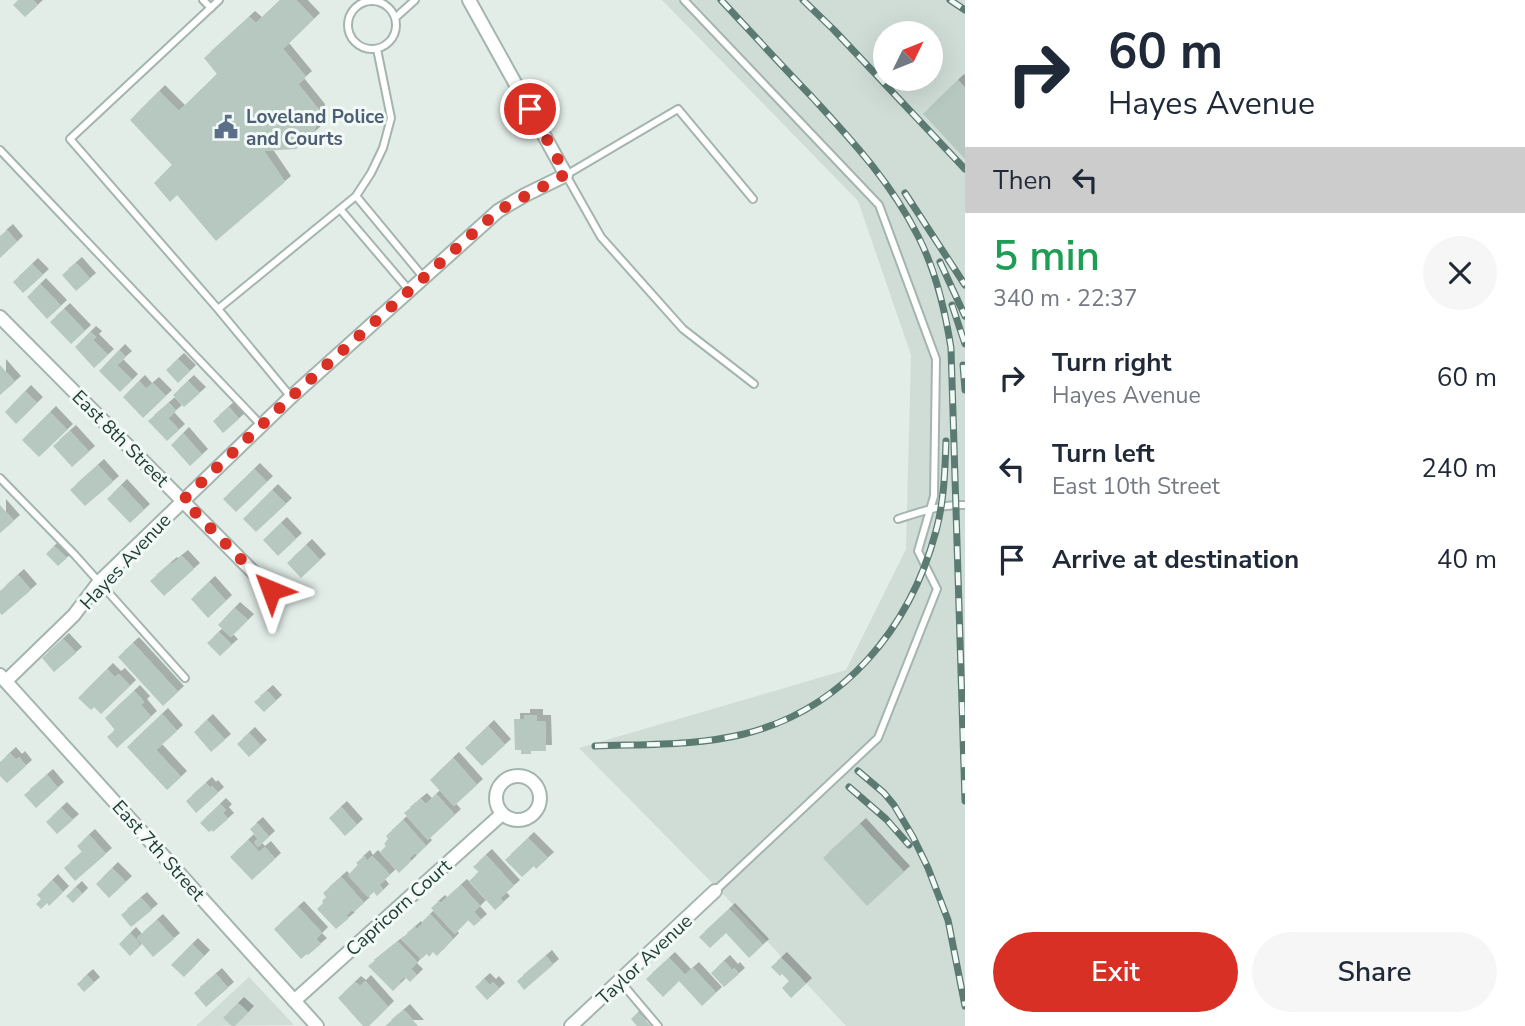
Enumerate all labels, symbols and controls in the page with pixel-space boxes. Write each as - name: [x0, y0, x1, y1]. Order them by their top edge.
- text: 60 m: [1108, 18, 1223, 85]
- north arrow: [873, 21, 943, 91]
- map controls: [873, 21, 943, 91]
- icon: right: [993, 28, 1084, 119]
- pin: [500, 79, 560, 139]
- text: Hayes Avenue: [1108, 82, 1315, 125]
- icon: arrive: [511, 90, 549, 128]
- place label: Loveland Police and Courts: [246, 104, 384, 152]
- public building icon: Loveland Police and Courts: [212, 113, 240, 141]
- icon: left: [1066, 161, 1104, 199]
- text: Then: [993, 163, 1052, 198]
- text: 5 min: [993, 228, 1100, 285]
- button: close: [1423, 236, 1497, 310]
- text: 340 m · 22:37: [993, 283, 1138, 314]
- text: Turn right: [1052, 345, 1171, 380]
- icon: right: [993, 359, 1031, 397]
- text: 60 m: [1437, 360, 1497, 395]
- text: Hayes Avenue: [1052, 380, 1201, 411]
- street label: East 8th Street: [66, 385, 175, 493]
- text: Turn left: [1052, 436, 1155, 471]
- icon: left: [993, 450, 1031, 488]
- text: 240 m: [1421, 451, 1497, 486]
- text: East 10th Street: [1052, 471, 1220, 502]
- street label: Hayes Avenue: [74, 508, 177, 615]
- icon: arrive: [993, 541, 1031, 579]
- text: Arrive at destination: [1052, 542, 1299, 577]
- text: 40 m: [1437, 542, 1497, 577]
- position arrow: [234, 553, 308, 627]
- street label: East 7th Street: [106, 795, 211, 907]
- street label: Capricorn Court: [340, 853, 457, 962]
- street label: Taylor Avenue: [591, 909, 698, 1011]
- button: Exit: [993, 932, 1238, 1012]
- button: Share: [1252, 932, 1497, 1012]

